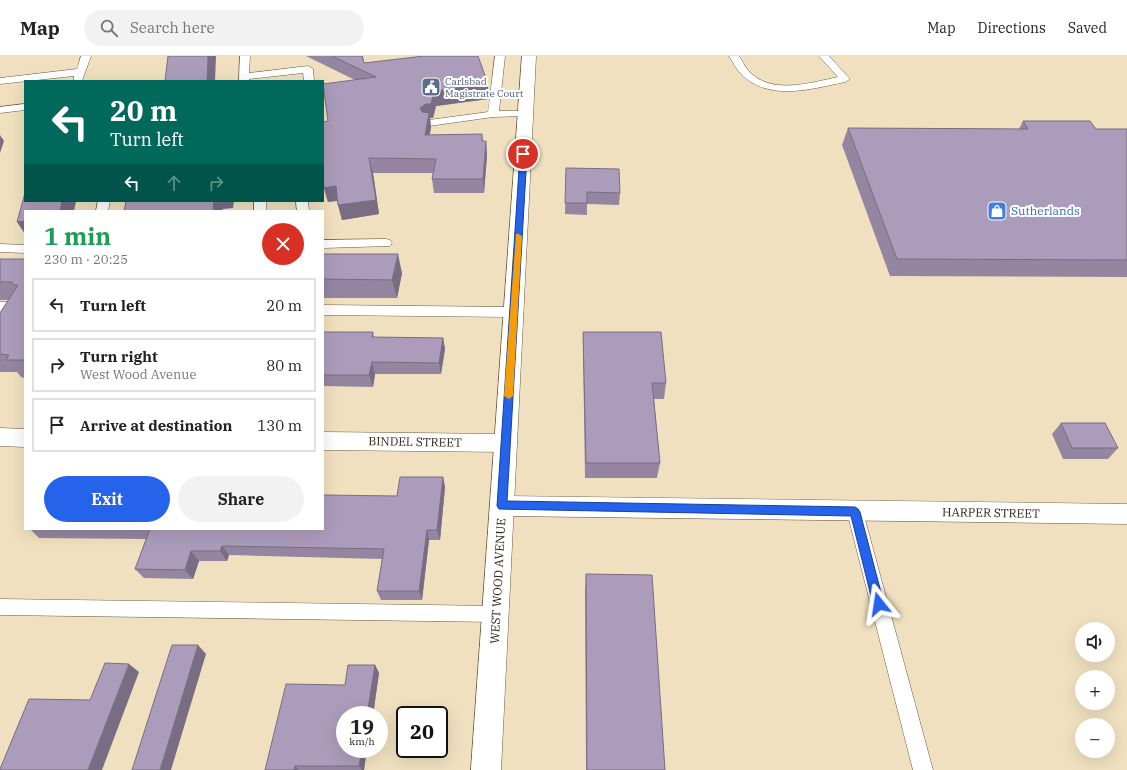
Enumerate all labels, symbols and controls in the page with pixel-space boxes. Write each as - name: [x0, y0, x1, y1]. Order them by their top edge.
- search box: [84, 10, 364, 46]
- text: Map: [20, 16, 60, 40]
- icon: search: [98, 17, 120, 39]
- text: Search here: [130, 18, 214, 37]
- text: Map: [927, 19, 956, 37]
- text: Directions: [978, 19, 1046, 37]
- text: Saved: [1068, 19, 1107, 37]
- place label: Carlsbad Magistrate Court: [445, 75, 524, 100]
- public building icon: Carlsbad Magistrate Court: [420, 76, 442, 98]
- text: 20 m: [110, 92, 177, 129]
- icon: left: [44, 96, 96, 148]
- text: Turn left: [110, 128, 184, 151]
- pin: [506, 137, 540, 171]
- icon: arrive: [512, 143, 534, 165]
- icon: left: [121, 172, 143, 194]
- icon: ahead: [163, 172, 185, 194]
- icon: right: [205, 172, 227, 194]
- shop icon: Sutherlands: [986, 200, 1008, 222]
- place label: Sutherlands: [1011, 203, 1080, 218]
- text: 1 min: [44, 220, 111, 252]
- button: close: [262, 223, 304, 265]
- text: 230 m · 20:25: [44, 251, 128, 268]
- icon: left: [46, 294, 68, 316]
- text: Turn left: [80, 296, 146, 315]
- text: 20 m: [266, 296, 302, 315]
- text: Turn right: [80, 347, 158, 366]
- icon: right: [46, 354, 68, 376]
- text: 80 m: [266, 356, 302, 375]
- text: West Wood Avenue: [80, 366, 196, 383]
- icon: arrive: [46, 414, 68, 436]
- text: Arrive at destination: [80, 416, 232, 435]
- text: 130 m: [257, 416, 302, 435]
- street label: BINDEL STREET: [368, 433, 462, 450]
- button: Exit: [44, 476, 170, 522]
- button: Share: [178, 476, 304, 522]
- street label: HARPER STREET: [942, 504, 1040, 521]
- street label: WEST WOOD AVENUE: [487, 518, 508, 644]
- position arrow: [858, 583, 900, 625]
- map controls: [1075, 622, 1115, 758]
- button: sound: [1075, 622, 1115, 662]
- button: +: [1075, 670, 1115, 710]
- speed limit sign: 20: [396, 706, 448, 758]
- text: 19: [350, 713, 374, 740]
- button: −: [1075, 718, 1115, 758]
- text: km/h: [349, 735, 375, 748]

